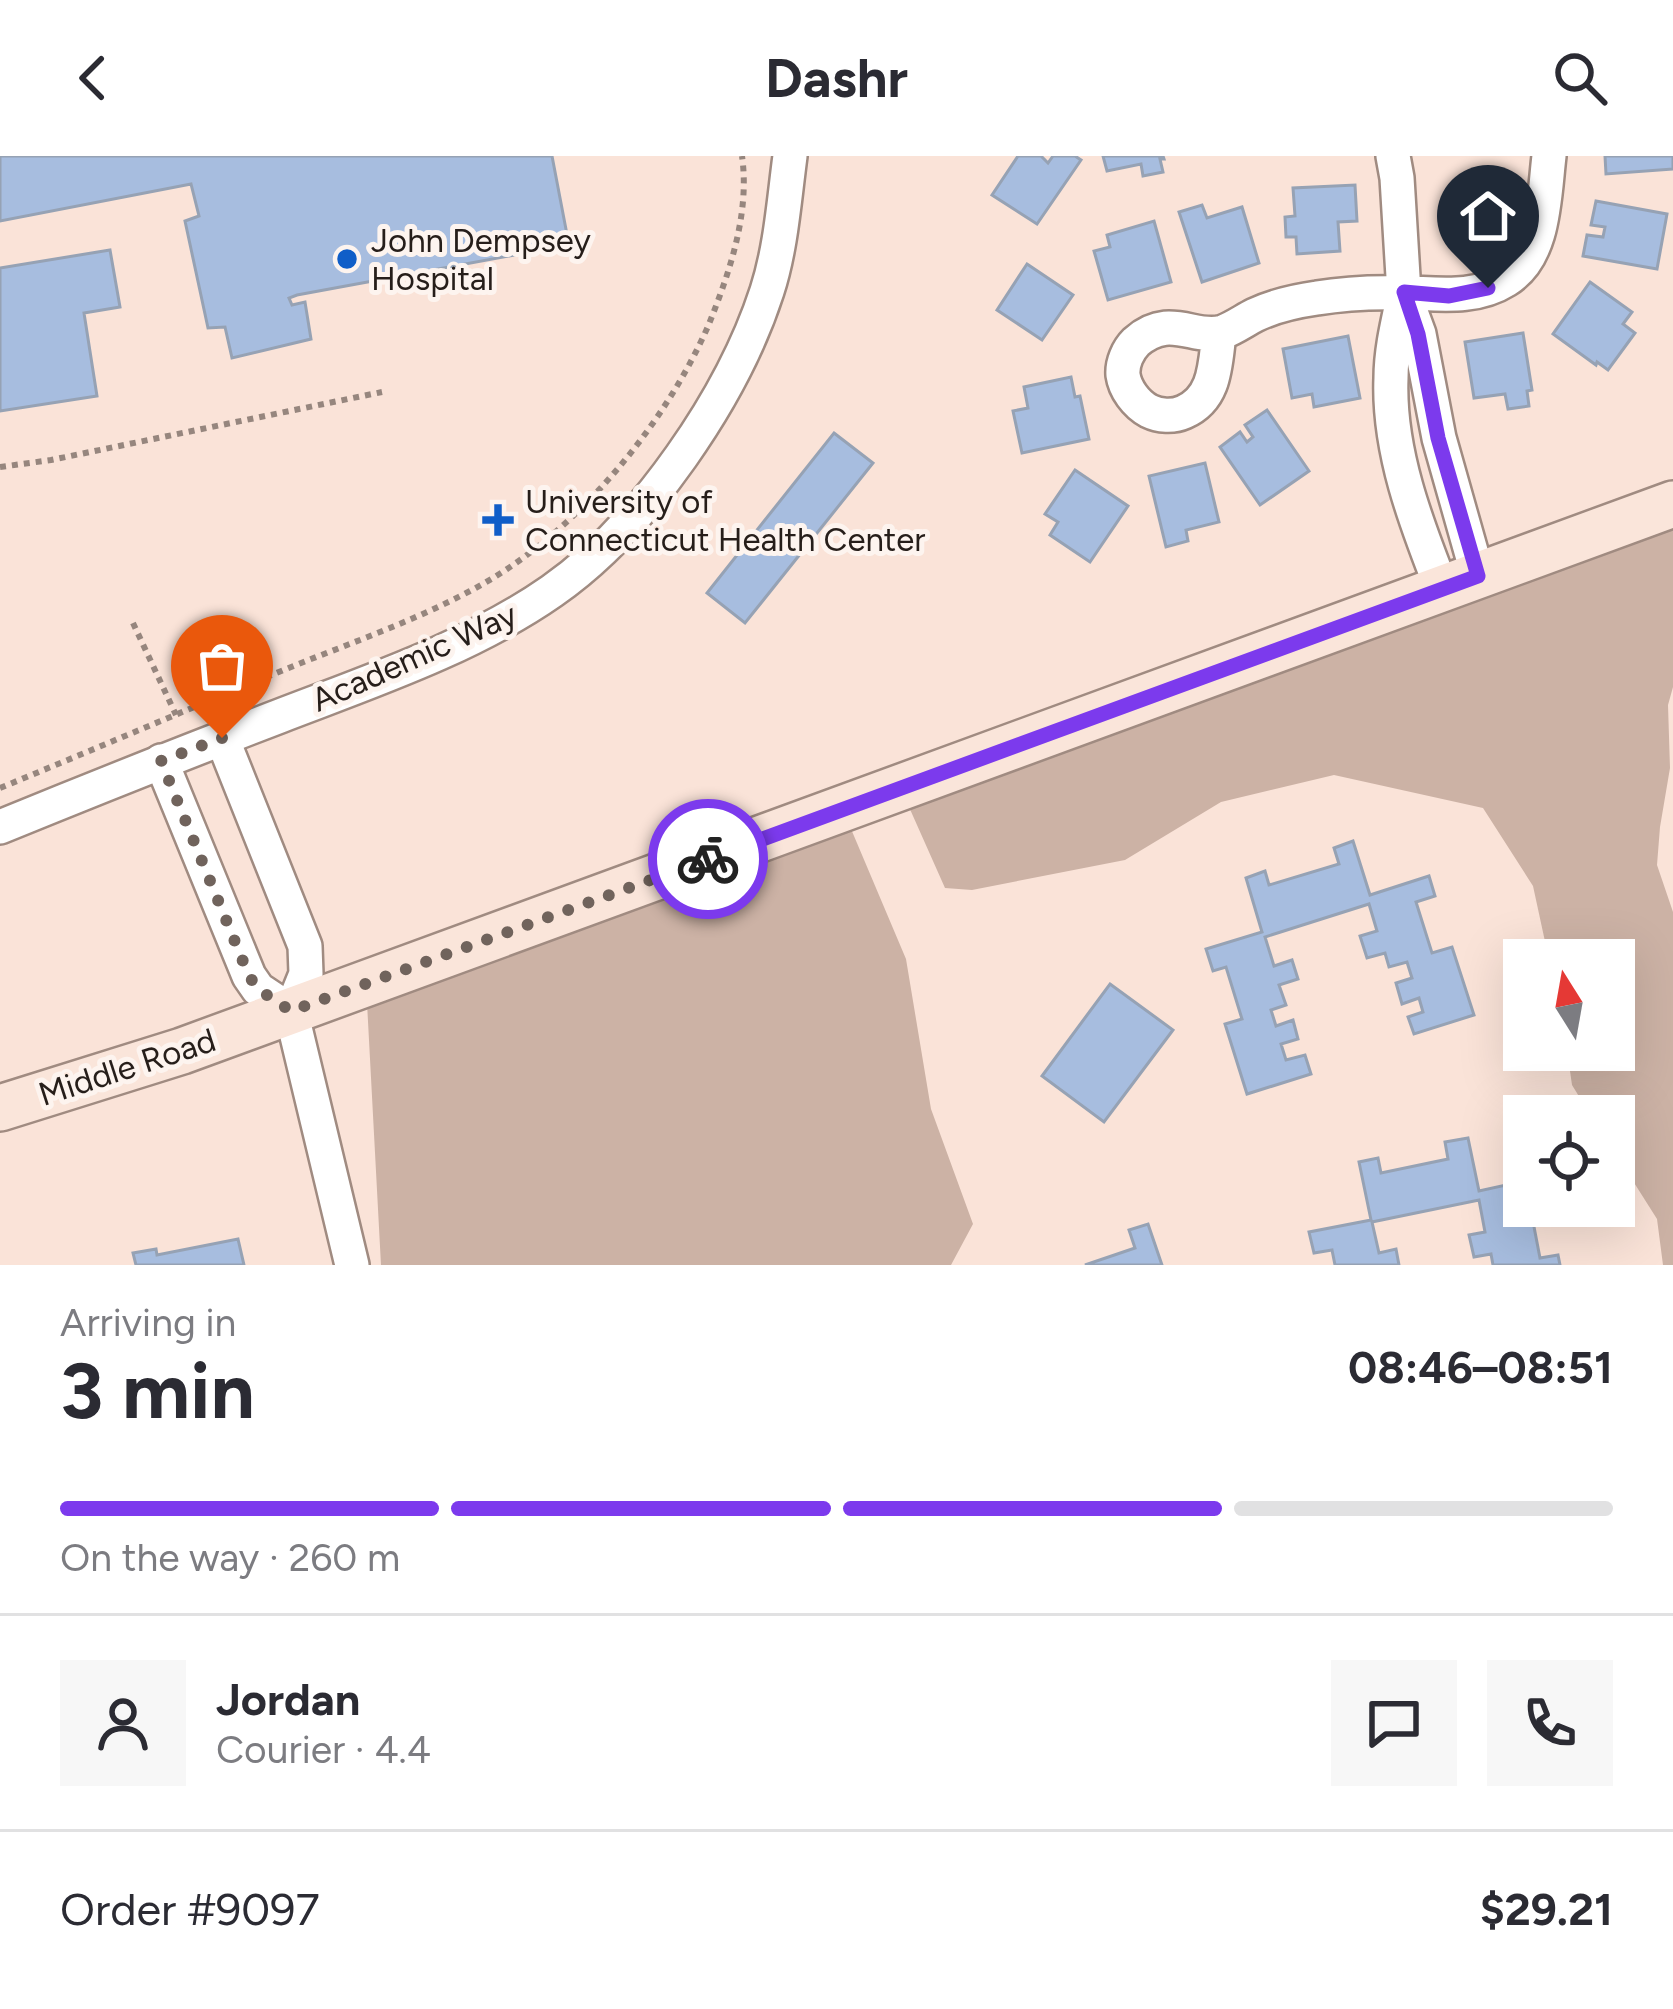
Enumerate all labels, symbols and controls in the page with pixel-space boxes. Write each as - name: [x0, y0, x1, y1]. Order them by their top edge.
- icon: back: [60, 45, 126, 111]
- icon: search: [1547, 45, 1613, 111]
- text: Dashr: [765, 46, 908, 111]
- pin: [1437, 165, 1539, 288]
- icon: home: [1455, 183, 1521, 249]
- place label: John Dempsey Hospital: [371, 221, 591, 298]
- marker: John Dempsey Hospital: [334, 246, 360, 272]
- place label: University of Connecticut Health Center: [525, 482, 925, 559]
- marker: University of Connecticut Health Center: [482, 504, 514, 536]
- street label: Academic Way: [305, 594, 523, 720]
- pin: [171, 615, 273, 738]
- icon: bag: [189, 633, 255, 699]
- courier: [648, 799, 768, 919]
- icon: bike: [675, 826, 741, 892]
- north arrow: [1503, 939, 1635, 1071]
- map controls: [1503, 939, 1635, 1227]
- street label: Middle Road: [34, 1020, 220, 1114]
- button: locate: [1503, 1095, 1635, 1227]
- text: Arriving in: [60, 1299, 236, 1346]
- text: 08:46–08:51: [1348, 1340, 1613, 1394]
- text: 3 min: [60, 1344, 255, 1438]
- text: On the way · 260 m: [60, 1534, 400, 1581]
- button: person: [60, 1660, 186, 1786]
- button: chat: [1331, 1660, 1457, 1786]
- button: phone: [1487, 1660, 1613, 1786]
- text: Jordan: [216, 1672, 360, 1726]
- text: Courier · 4.4: [216, 1726, 431, 1773]
- text: Order #9097: [60, 1882, 320, 1936]
- text: $29.21: [1480, 1882, 1613, 1936]

